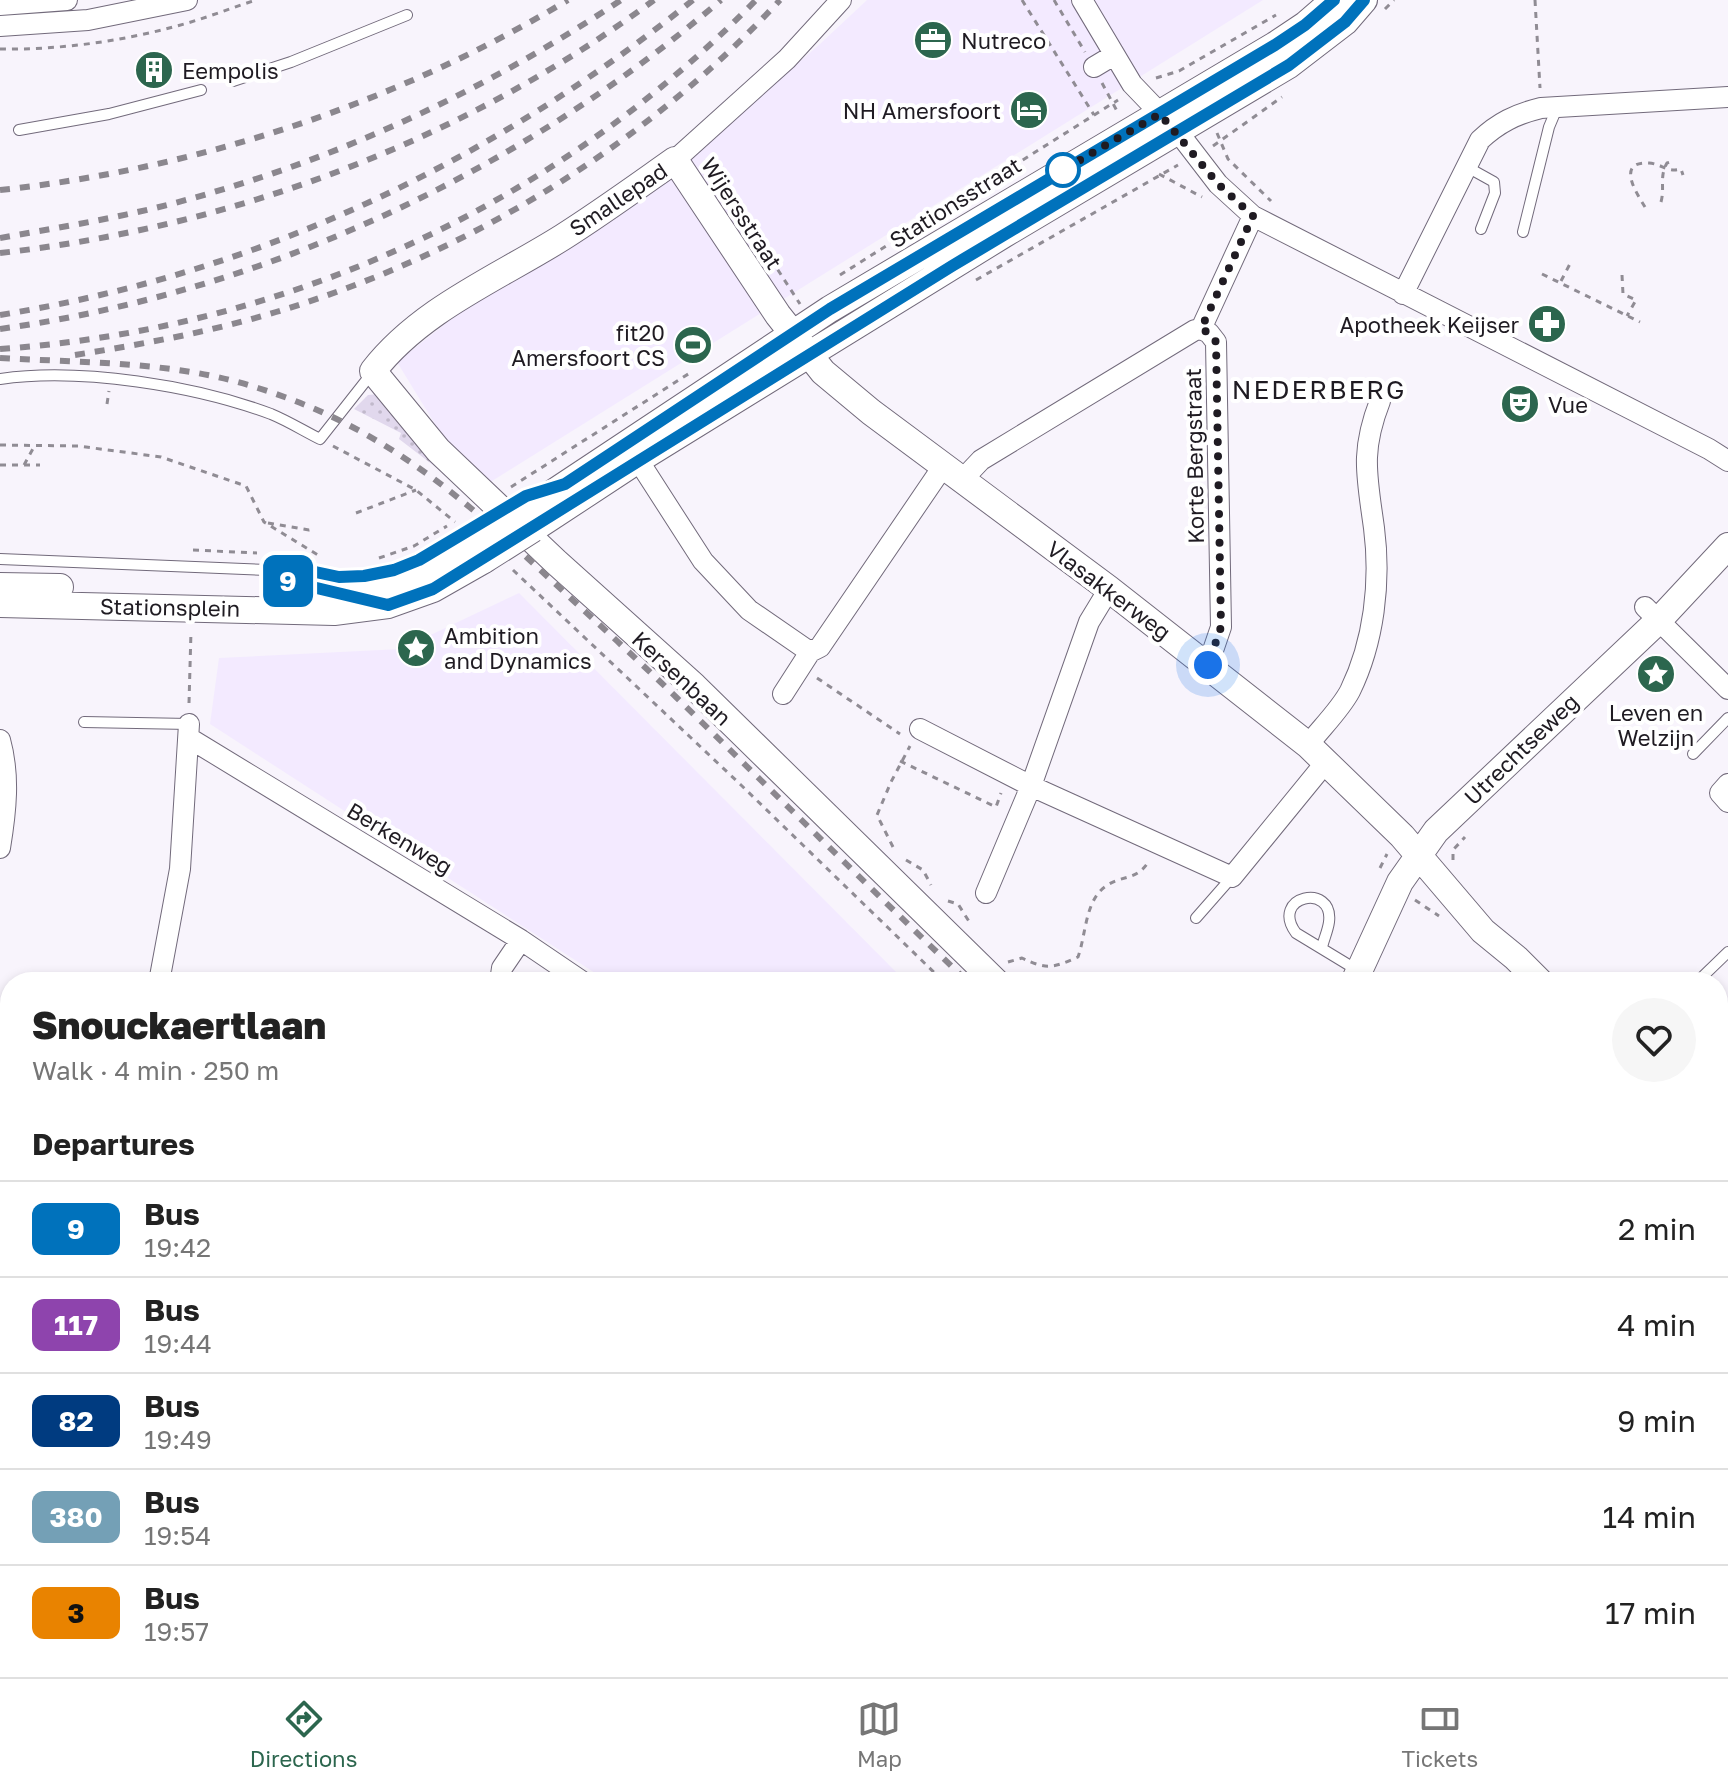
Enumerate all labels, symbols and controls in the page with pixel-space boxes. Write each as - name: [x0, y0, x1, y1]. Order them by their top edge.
- office icon: Nutreco: [912, 19, 954, 61]
- place label: Nutreco: [961, 27, 1046, 54]
- building icon: Eempolis: [133, 49, 175, 91]
- place label: Eempolis: [182, 57, 279, 84]
- hotel icon: NH Amersfoort: [1008, 89, 1050, 131]
- place label: NH Amersfoort: [843, 97, 1001, 124]
- street label: Stationsstraat: [884, 151, 1026, 253]
- street label: Wijersstraat: [696, 152, 788, 274]
- unlabelled marker: [1046, 153, 1080, 187]
- street label: Smallepad: [564, 156, 672, 242]
- pharmacy icon: Apotheek Keijser: [1526, 303, 1568, 345]
- place label: Apotheek Keijser: [1339, 311, 1519, 338]
- place label: fit20 Amersfoort CS: [511, 319, 665, 371]
- sports icon: fit20 Amersfoort CS: [672, 324, 714, 366]
- street label: Korte Bergstraat: [1179, 368, 1209, 544]
- district label: NEDERBERG: [1232, 374, 1406, 405]
- theatre icon: Vue: [1499, 383, 1541, 425]
- place label: Vue: [1548, 391, 1588, 418]
- street label: Vlasakkerweg: [1042, 535, 1176, 645]
- line badge: 9: [262, 555, 314, 607]
- text: 9: [279, 564, 297, 597]
- street label: Stationsplein: [100, 592, 240, 622]
- place label: Ambition and Dynamics: [444, 622, 592, 674]
- street label: Kersenbaan: [627, 625, 737, 731]
- place icon: Ambition and Dynamics: [395, 627, 437, 669]
- your location: [1188, 645, 1228, 685]
- place icon: Leven en Welzijn: [1635, 653, 1677, 695]
- street label: Utrechtseweg: [1458, 688, 1584, 810]
- place label: Leven en Welzijn: [1609, 699, 1703, 751]
- street label: Berkenweg: [342, 796, 458, 880]
- button: heart: [1612, 998, 1696, 1082]
- text: Snouckaertlaan: [32, 1002, 326, 1047]
- text: Walk · 4 min · 250 m: [32, 1055, 279, 1086]
- text: Departures: [32, 1126, 195, 1162]
- text: Bus: [144, 1196, 200, 1232]
- text: 2 min: [1618, 1211, 1696, 1247]
- text: 9: [67, 1212, 85, 1245]
- text: 19:42: [144, 1232, 211, 1263]
- text: Bus: [144, 1292, 200, 1328]
- text: 4 min: [1617, 1307, 1696, 1343]
- text: 117: [54, 1308, 98, 1341]
- text: 19:44: [144, 1328, 212, 1359]
- text: Bus: [144, 1388, 200, 1424]
- text: 9 min: [1617, 1403, 1696, 1439]
- text: 82: [58, 1404, 94, 1437]
- text: 19:49: [144, 1424, 212, 1455]
- text: Bus: [144, 1484, 200, 1520]
- text: 14 min: [1603, 1499, 1696, 1535]
- text: 380: [49, 1500, 103, 1533]
- text: 19:54: [144, 1520, 211, 1551]
- text: Bus: [144, 1580, 200, 1616]
- text: 17 min: [1605, 1595, 1696, 1631]
- text: 3: [67, 1596, 85, 1629]
- text: 19:57: [144, 1616, 209, 1647]
- tab: Directions: [250, 1697, 357, 1772]
- tab: Map: [857, 1697, 902, 1772]
- tab: Tickets: [1401, 1697, 1478, 1772]

